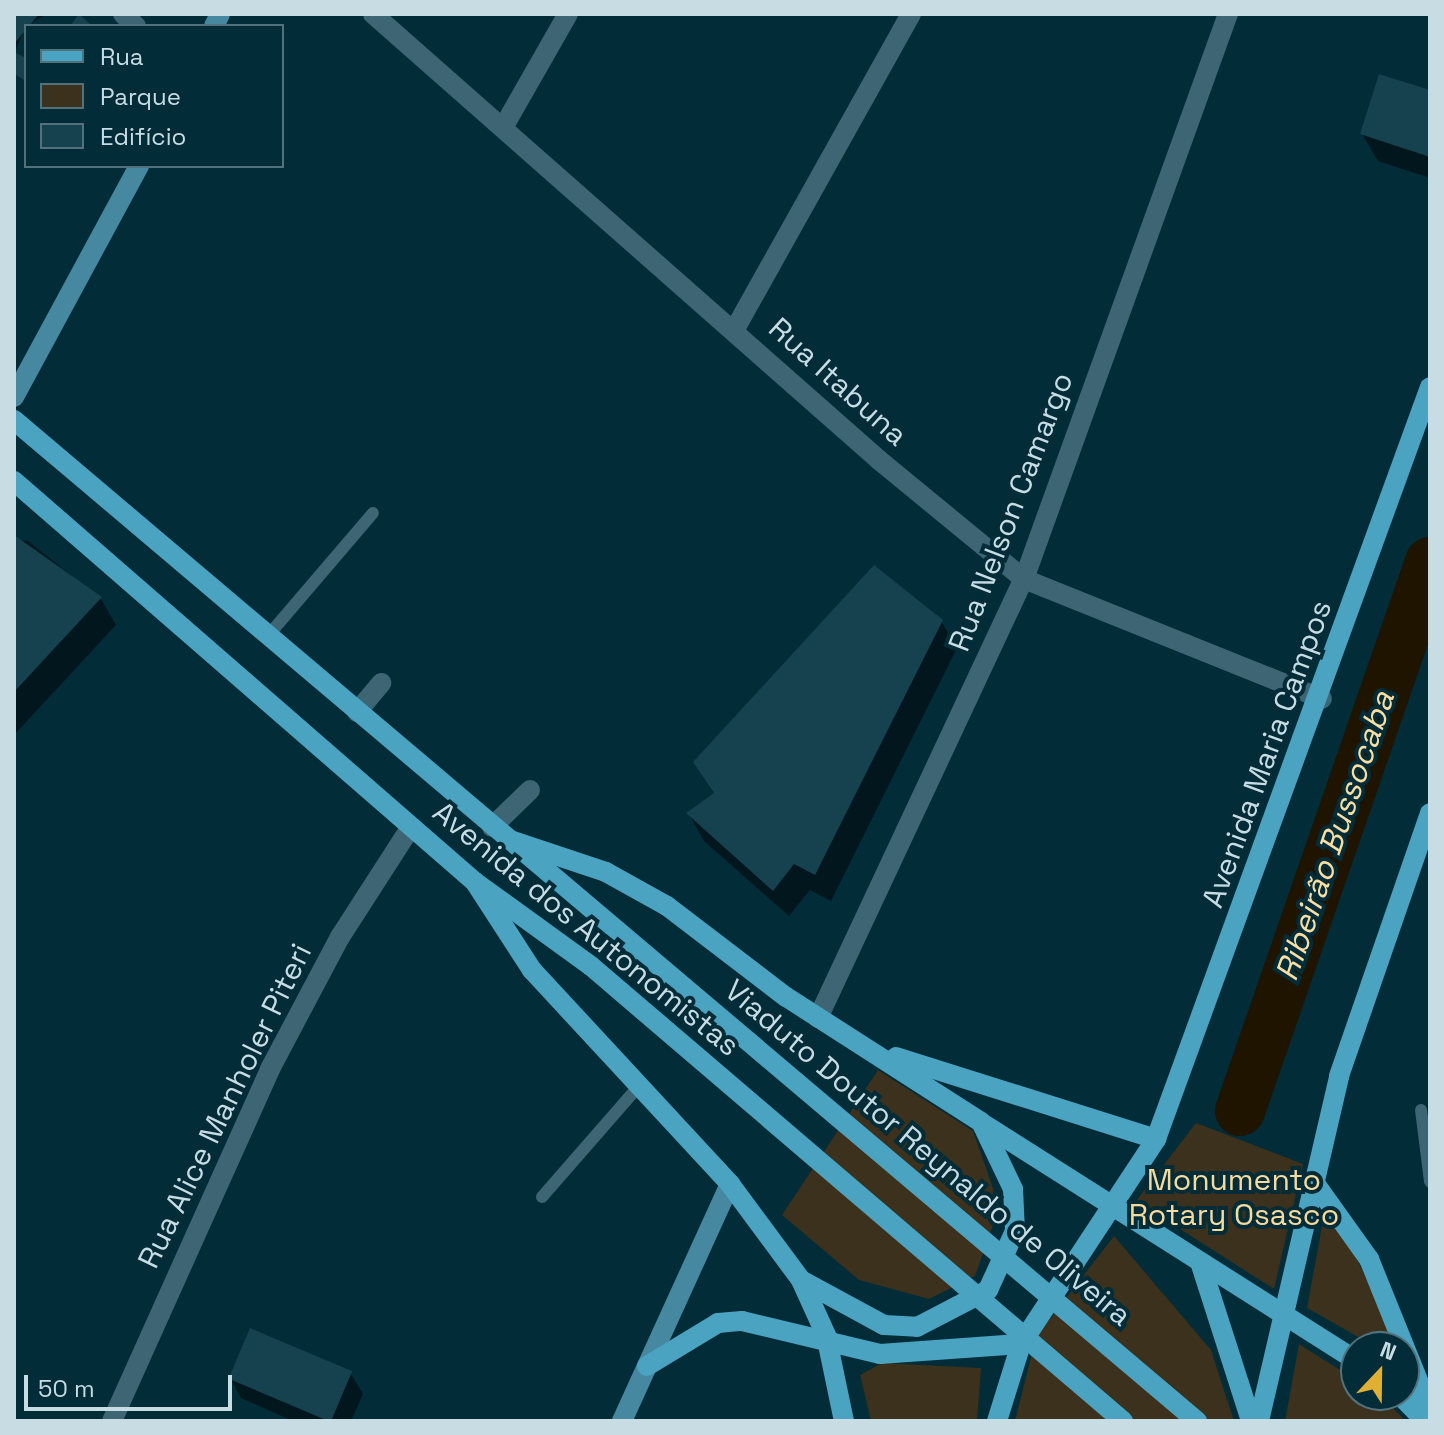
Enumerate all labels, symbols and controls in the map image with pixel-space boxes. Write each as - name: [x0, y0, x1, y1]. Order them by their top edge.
- legend: [24, 24, 284, 168]
- text: Rua: [100, 41, 144, 72]
- text: Parque: [100, 81, 181, 112]
- text: Edifício: [100, 121, 186, 152]
- street label: Rua Itabuna: [761, 310, 915, 454]
- street label: Rua Nelson Camargo: [941, 367, 1081, 657]
- street label: Avenida Maria Campos: [1195, 595, 1339, 913]
- water label: Ribeirão Bussocaba: [1267, 686, 1403, 986]
- street label: Avenida dos Autonomistas: [425, 794, 747, 1064]
- street label: Rua Alice Manholer Piteri: [131, 938, 319, 1274]
- street label: Viaduto Doutor Reynaldo de Oliveira: [717, 972, 1139, 1334]
- park label: Monumento Rotary Osasco: [1129, 1162, 1339, 1232]
- north arrow: [1340, 1331, 1420, 1411]
- text: N: [1376, 1335, 1400, 1366]
- scale bar: [28, 1359, 236, 1409]
- text: 50 m: [38, 1373, 95, 1404]

